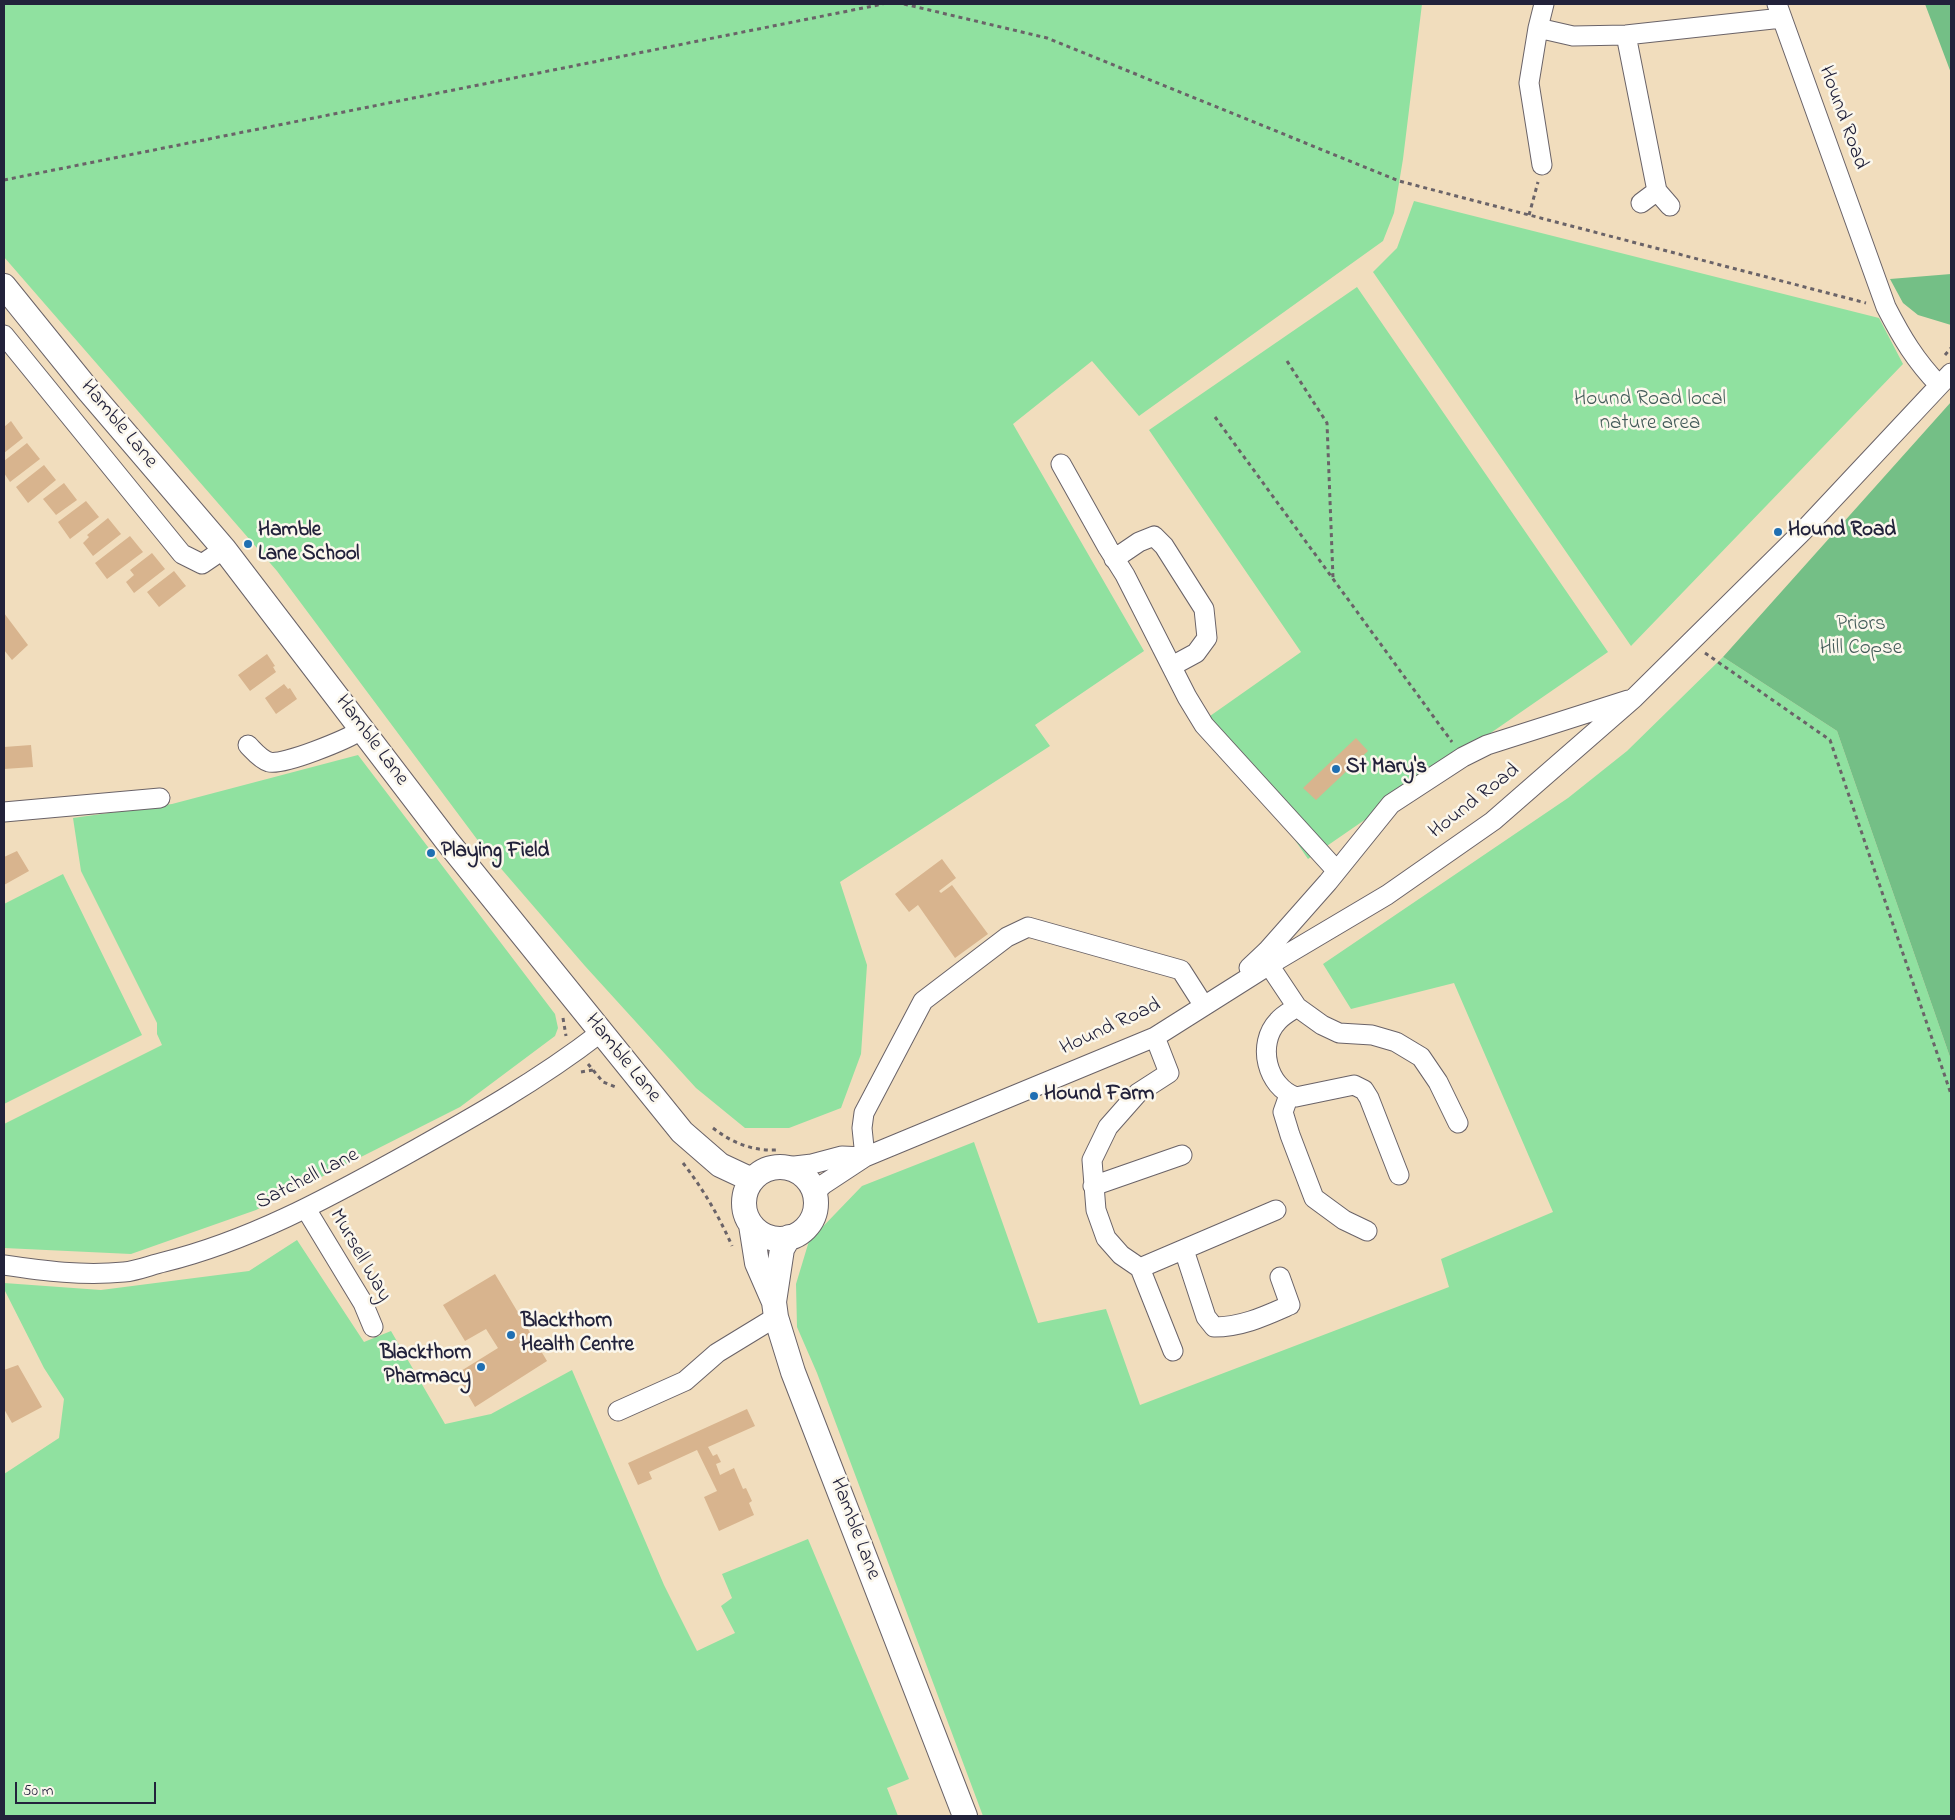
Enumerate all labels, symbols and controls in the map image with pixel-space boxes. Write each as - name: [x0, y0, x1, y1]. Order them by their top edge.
- street label: Hound Road: [1812, 63, 1872, 173]
- street label: Hamble Lane: [74, 376, 162, 474]
- park label: Hound Road local nature area: [1574, 388, 1726, 438]
- place label: Hamble Lane School: [258, 519, 360, 569]
- place label: Hound Road: [1788, 519, 1896, 545]
- marker: Hound Road: [1772, 526, 1784, 538]
- marker: Hamble Lane School: [242, 538, 254, 550]
- park label: Priors Hill Copse: [1820, 613, 1902, 663]
- street label: Hamble Lane: [329, 691, 413, 791]
- place label: St Mary's: [1346, 756, 1427, 782]
- street label: Hound Road: [1425, 759, 1525, 845]
- marker: St Mary's: [1330, 763, 1342, 775]
- place label: Playing Field: [441, 840, 549, 866]
- marker: Playing Field: [425, 847, 437, 859]
- street label: Hound Road: [1057, 994, 1165, 1062]
- street label: Hamble Lane: [578, 1009, 666, 1109]
- place label: Hound Farm: [1044, 1083, 1154, 1109]
- marker: Hound Farm: [1028, 1090, 1040, 1102]
- street label: Satchell Lane: [252, 1143, 364, 1217]
- street label: Mursell Way: [322, 1205, 396, 1307]
- place label: Blackthorn Health Centre: [521, 1310, 634, 1360]
- marker: Blackthorn Health Centre: [505, 1329, 517, 1341]
- place label: Blackthorn Pharmacy: [380, 1342, 471, 1392]
- marker: Blackthorn Pharmacy: [475, 1361, 487, 1373]
- street label: Hamble Lane: [823, 1474, 885, 1584]
- scale bar: [18, 1772, 159, 1804]
- text: 50 m: [23, 1780, 53, 1802]

